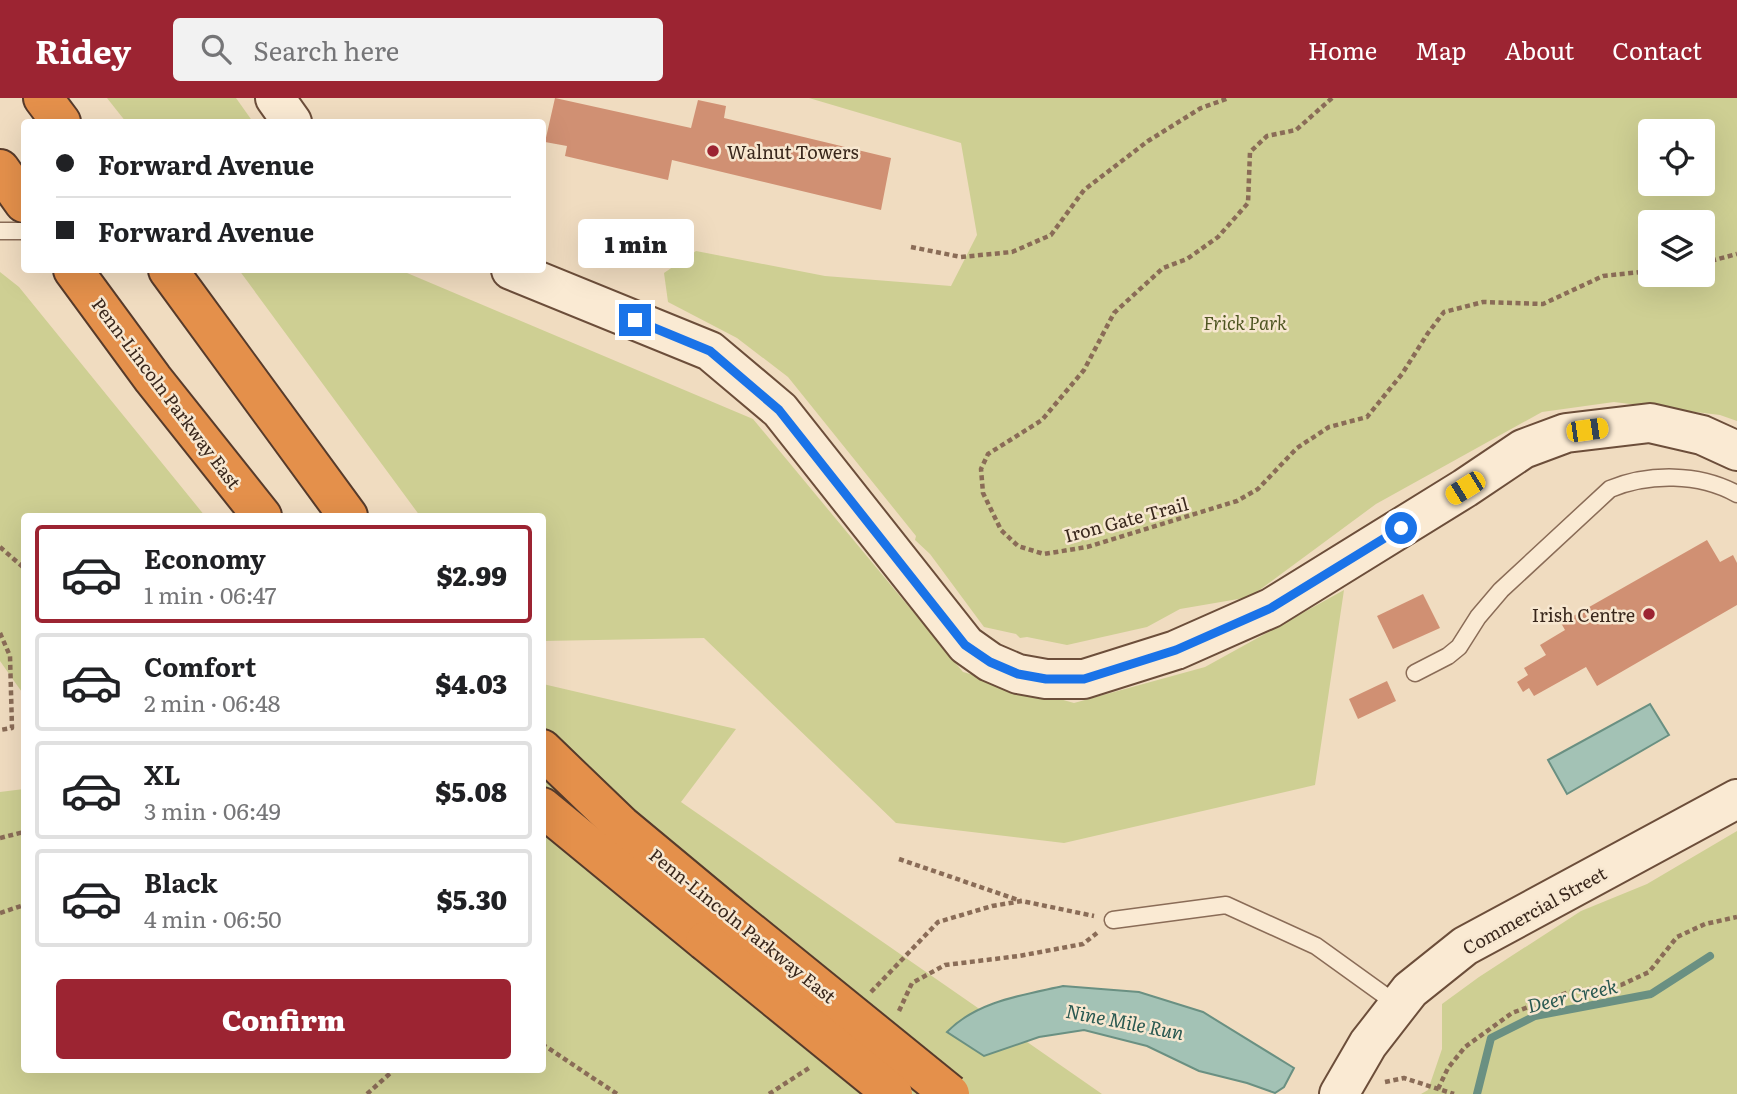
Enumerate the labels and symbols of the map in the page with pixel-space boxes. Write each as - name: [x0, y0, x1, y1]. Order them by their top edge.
- place label: Walnut Towers: [727, 138, 859, 165]
- marker: Walnut Towers: [705, 143, 721, 159]
- callout: 1 min: [577, 218, 693, 268]
- street label: Penn-Lincoln Parkway East: [86, 292, 248, 495]
- route end: [619, 304, 651, 336]
- park label: Frick Park: [1203, 309, 1287, 336]
- car: [1565, 417, 1610, 443]
- car: [1442, 468, 1489, 508]
- street label: Iron Gate Trail: [1061, 489, 1191, 549]
- route start: [1385, 512, 1417, 544]
- place label: Irish Centre: [1532, 601, 1635, 628]
- marker: Irish Centre: [1641, 606, 1657, 622]
- street label: Penn-Lincoln Parkway East: [644, 841, 843, 1009]
- street label: Commercial Street: [1457, 859, 1612, 961]
- water label: Deer Creek: [1524, 971, 1621, 1019]
- water label: Nine Mile Run: [1064, 996, 1187, 1046]

